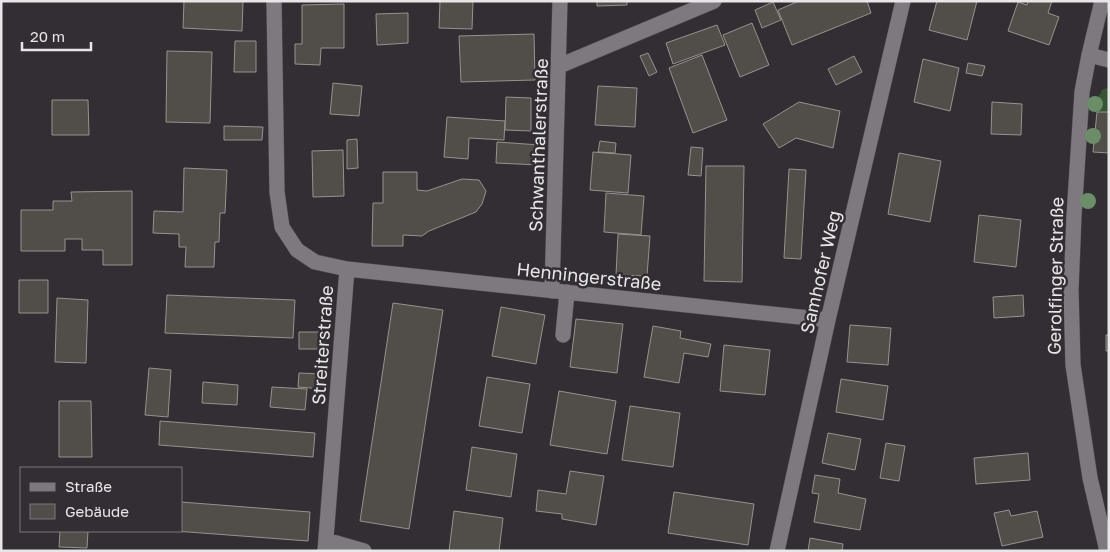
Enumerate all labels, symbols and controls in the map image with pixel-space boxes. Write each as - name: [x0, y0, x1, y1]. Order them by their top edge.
- scale bar: [22, 20, 91, 52]
- text: 20 m: [30, 27, 65, 45]
- street label: Schwanthalerstraße: [524, 58, 552, 232]
- street label: Gerolfinger Straße: [1043, 197, 1067, 355]
- street label: Samhofer Weg: [795, 208, 845, 336]
- street label: Henningerstraße: [516, 257, 662, 295]
- street label: Streiterstraße: [307, 284, 337, 406]
- legend: [20, 467, 182, 532]
- text: Straße: [65, 477, 112, 495]
- text: Gebäude: [65, 502, 129, 520]

